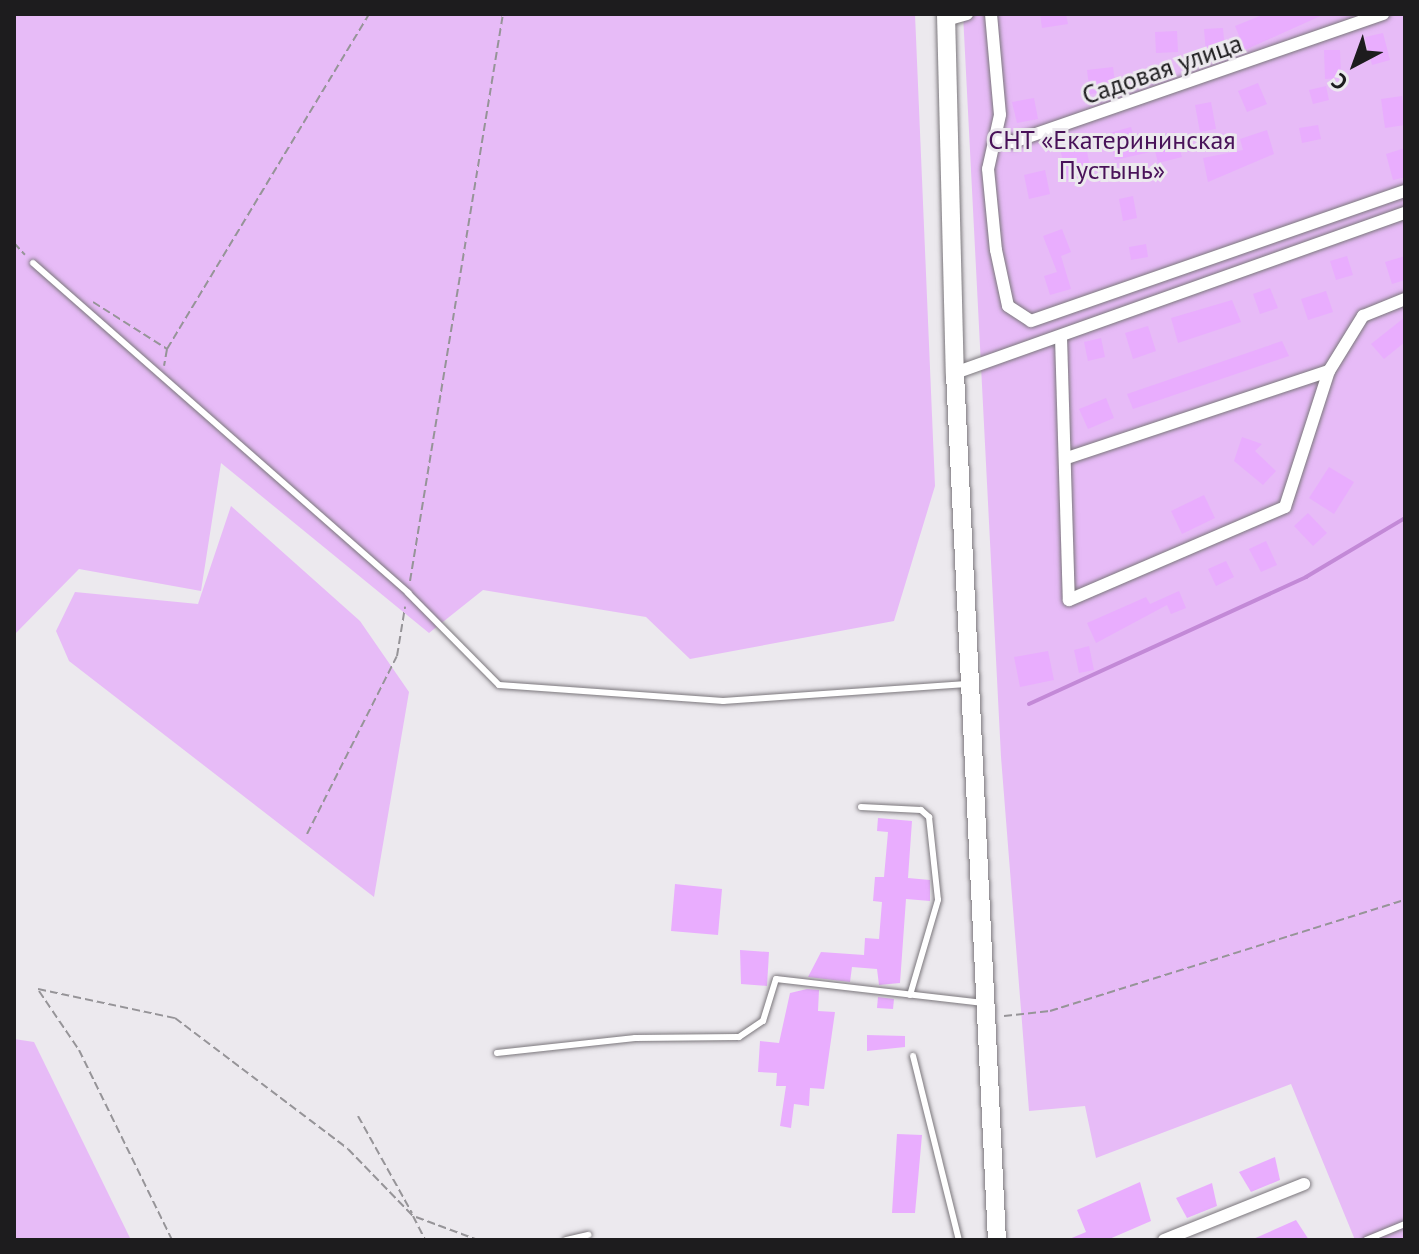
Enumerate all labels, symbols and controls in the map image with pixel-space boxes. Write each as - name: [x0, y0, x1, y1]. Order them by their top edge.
- north arrow: [1315, 24, 1395, 104]
- street label: Садовая улица: [1078, 27, 1246, 111]
- text: С: [1325, 68, 1353, 97]
- park label: СНТ «Екатерининская Пустынь»: [988, 124, 1236, 186]

